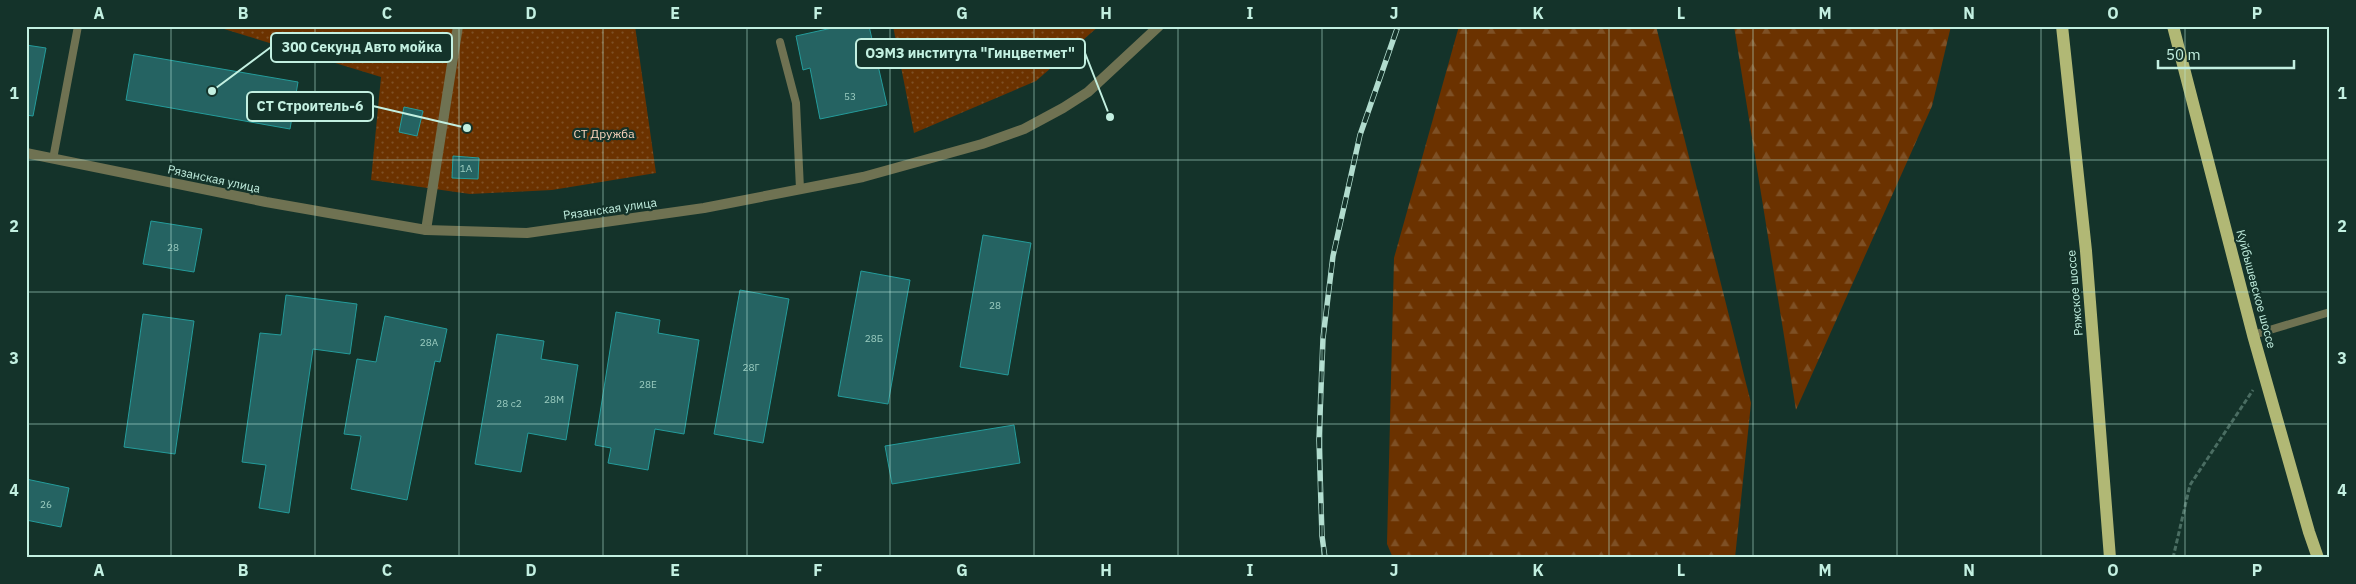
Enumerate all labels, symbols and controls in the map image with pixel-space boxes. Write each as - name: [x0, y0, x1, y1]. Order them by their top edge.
- text: A: [94, 3, 105, 23]
- text: B: [238, 3, 249, 23]
- text: C: [382, 3, 392, 23]
- text: D: [525, 3, 537, 23]
- text: E: [670, 3, 680, 23]
- text: F: [813, 3, 823, 23]
- text: G: [956, 3, 968, 23]
- text: H: [1100, 3, 1112, 23]
- text: I: [1247, 3, 1254, 23]
- text: J: [1390, 3, 1398, 23]
- text: K: [1532, 3, 1544, 23]
- text: L: [1677, 3, 1685, 23]
- text: M: [1818, 3, 1832, 23]
- text: N: [1963, 3, 1975, 23]
- text: O: [2107, 3, 2119, 23]
- text: P: [2252, 3, 2262, 23]
- callout: 300 Секунд Авто мойка: [271, 33, 452, 62]
- text: 300 Секунд Авто мойка: [282, 38, 442, 56]
- scale bar: [2158, 38, 2295, 70]
- callout: ОЭМЗ института "Гинцветмет": [856, 39, 1085, 68]
- text: ОЭМЗ института "Гинцветмет": [865, 44, 1075, 62]
- text: 50 m: [2166, 45, 2201, 64]
- text: 1: [9, 83, 19, 103]
- text: 1: [2337, 83, 2347, 103]
- house number: 53: [844, 90, 856, 103]
- callout: СТ Строитель-6: [247, 92, 373, 121]
- text: СТ Строитель-6: [257, 97, 363, 115]
- park label: СТ Дружба: [573, 126, 635, 141]
- street label: Рязанская улица: [166, 161, 262, 196]
- house number: 1А: [460, 162, 473, 175]
- street label: Рязанская улица: [562, 194, 658, 223]
- text: 2: [9, 216, 19, 236]
- text: 2: [2337, 216, 2347, 236]
- street label: Куйбышевское шоссе: [2233, 228, 2280, 350]
- house number: 28: [167, 241, 179, 254]
- street label: Ряжское шоссе: [2063, 249, 2086, 337]
- house number: 28: [989, 299, 1001, 312]
- house number: 28Б: [865, 332, 883, 345]
- house number: 28А: [420, 336, 439, 349]
- text: 3: [9, 348, 19, 368]
- text: 3: [2337, 348, 2347, 368]
- house number: 28Г: [743, 361, 760, 374]
- house number: 28Е: [639, 378, 657, 391]
- house number: 28М: [544, 393, 564, 406]
- house number: 28 с2: [496, 397, 522, 410]
- text: 4: [9, 480, 19, 500]
- text: 4: [2337, 480, 2347, 500]
- house number: 26: [40, 498, 52, 511]
- text: A: [94, 560, 105, 580]
- text: B: [238, 560, 249, 580]
- text: C: [382, 560, 392, 580]
- text: D: [525, 560, 537, 580]
- text: E: [670, 560, 680, 580]
- text: F: [813, 560, 823, 580]
- text: G: [956, 560, 968, 580]
- text: H: [1100, 560, 1112, 580]
- text: I: [1247, 560, 1254, 580]
- text: J: [1390, 560, 1398, 580]
- text: K: [1532, 560, 1544, 580]
- text: L: [1677, 560, 1685, 580]
- text: M: [1818, 560, 1832, 580]
- text: N: [1963, 560, 1975, 580]
- text: O: [2107, 560, 2119, 580]
- text: P: [2252, 560, 2262, 580]

